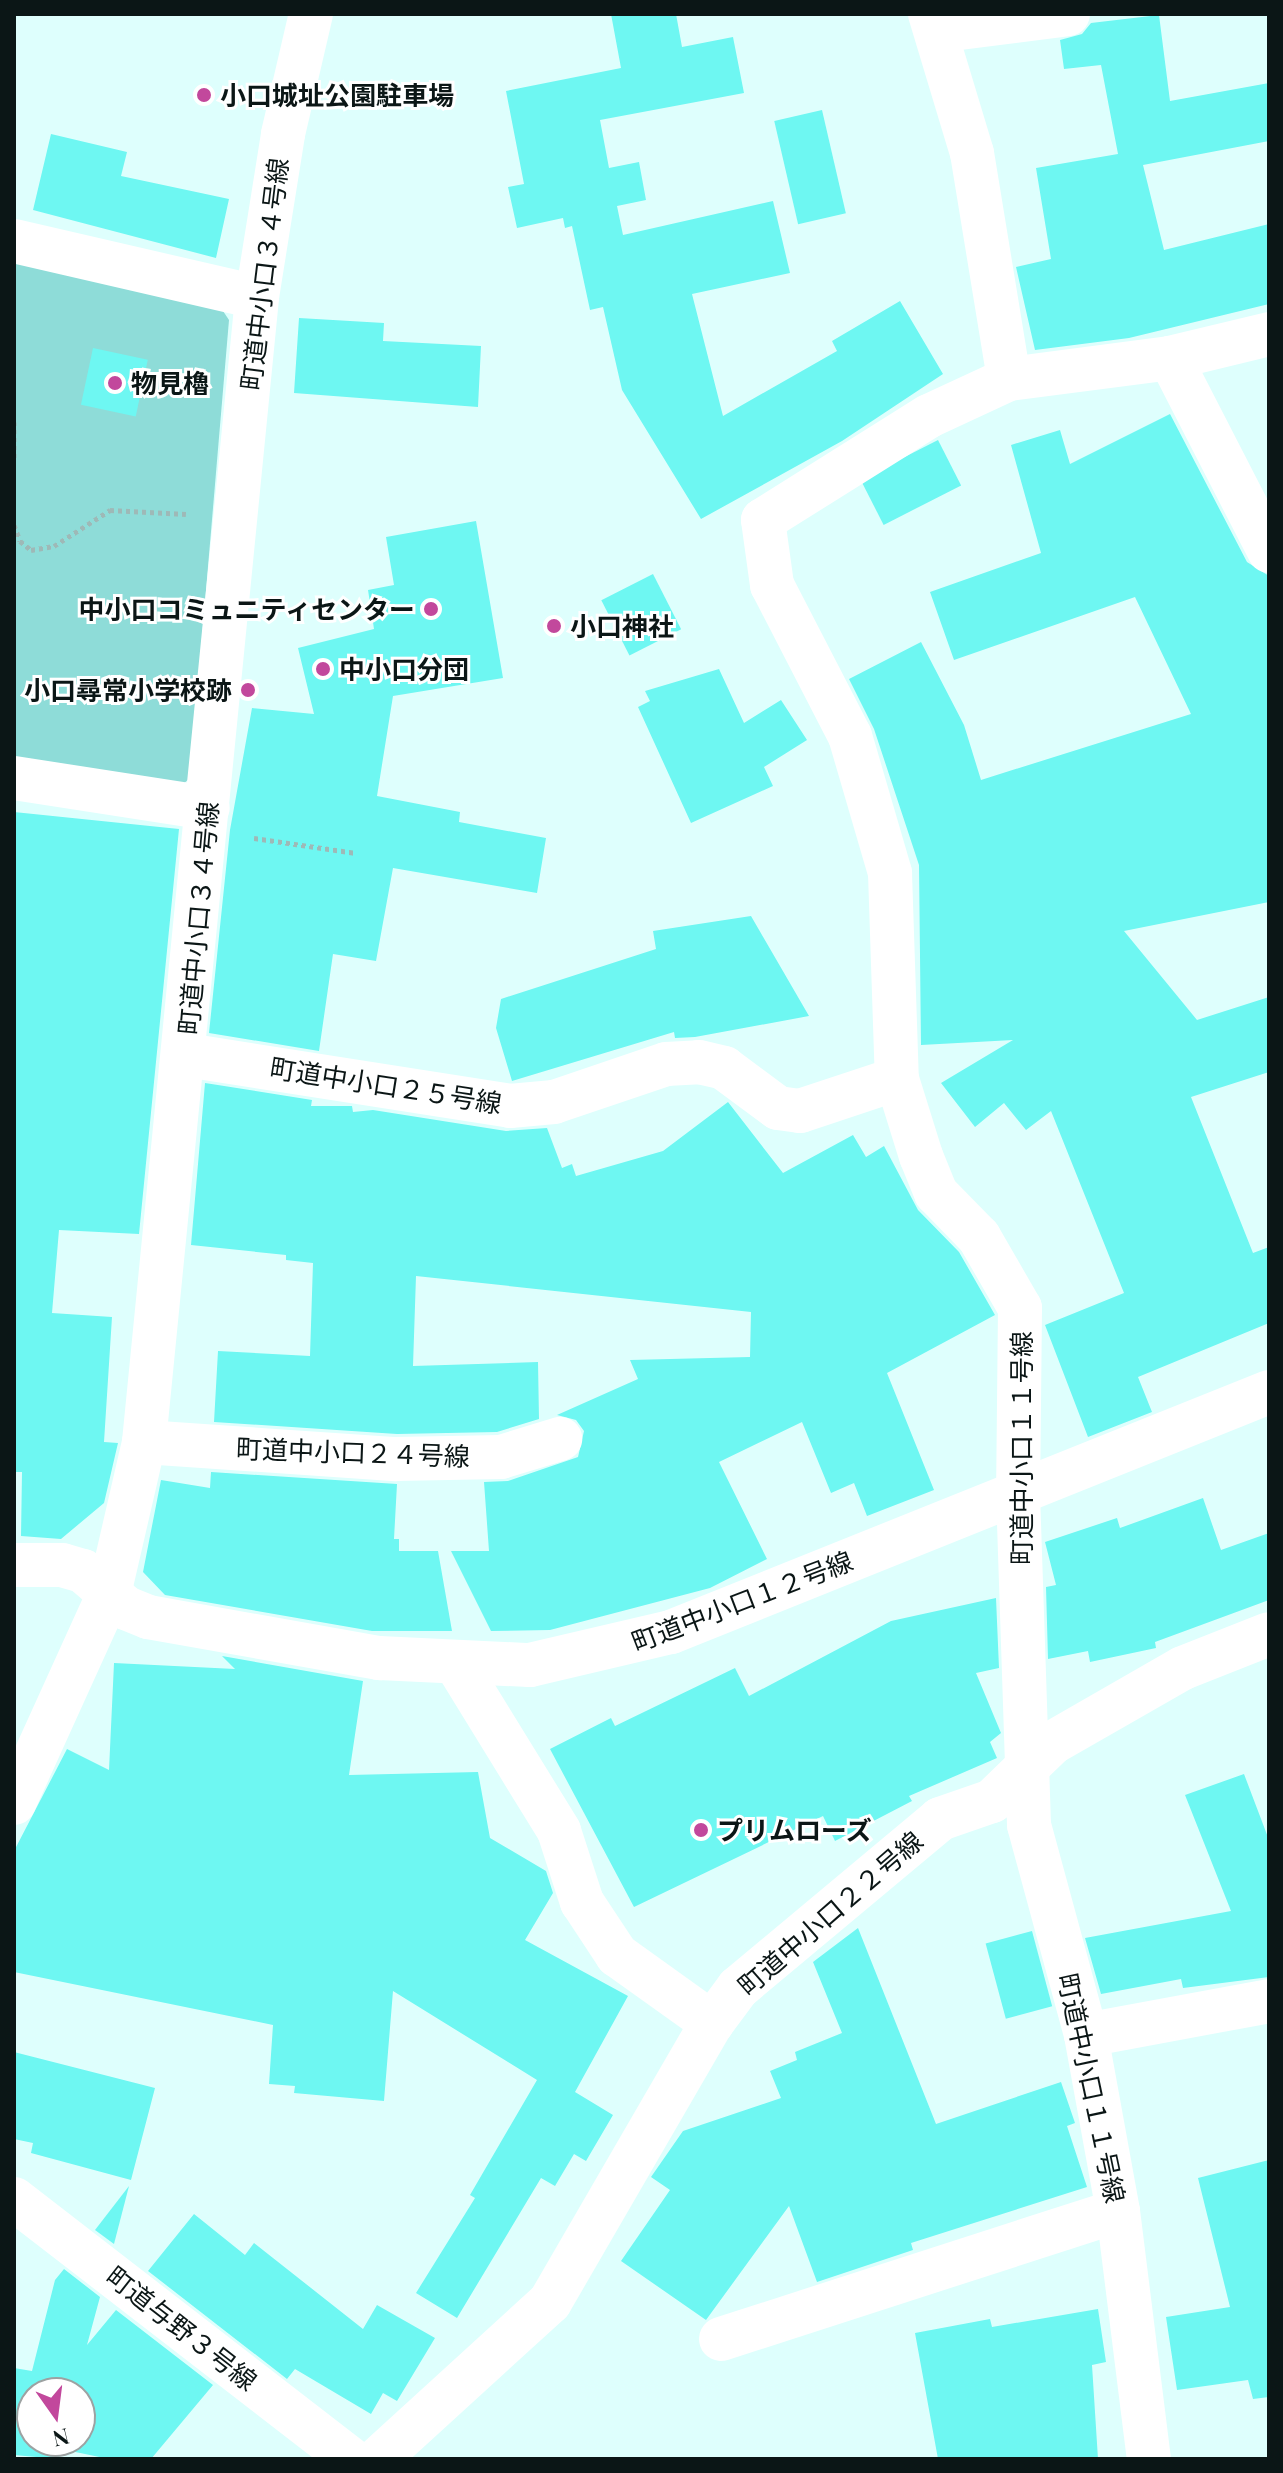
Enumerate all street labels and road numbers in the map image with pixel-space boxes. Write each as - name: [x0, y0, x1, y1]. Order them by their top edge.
- street label: 町道中小口３４号線: [234, 156, 294, 392]
- street label: 町道中小口３４号線: [172, 800, 224, 1036]
- street label: 町道中小口２５号線: [268, 1051, 504, 1119]
- street label: 町道中小口１１号線: [1005, 1331, 1037, 1565]
- street label: 町道中小口２４号線: [236, 1432, 470, 1472]
- street label: 町道中小口１２号線: [627, 1545, 857, 1657]
- street label: 町道中小口２２号線: [731, 1824, 929, 2002]
- street label: 町道中小口１１号線: [1052, 1970, 1132, 2206]
- street label: 町道与野３号線: [101, 2260, 263, 2396]

